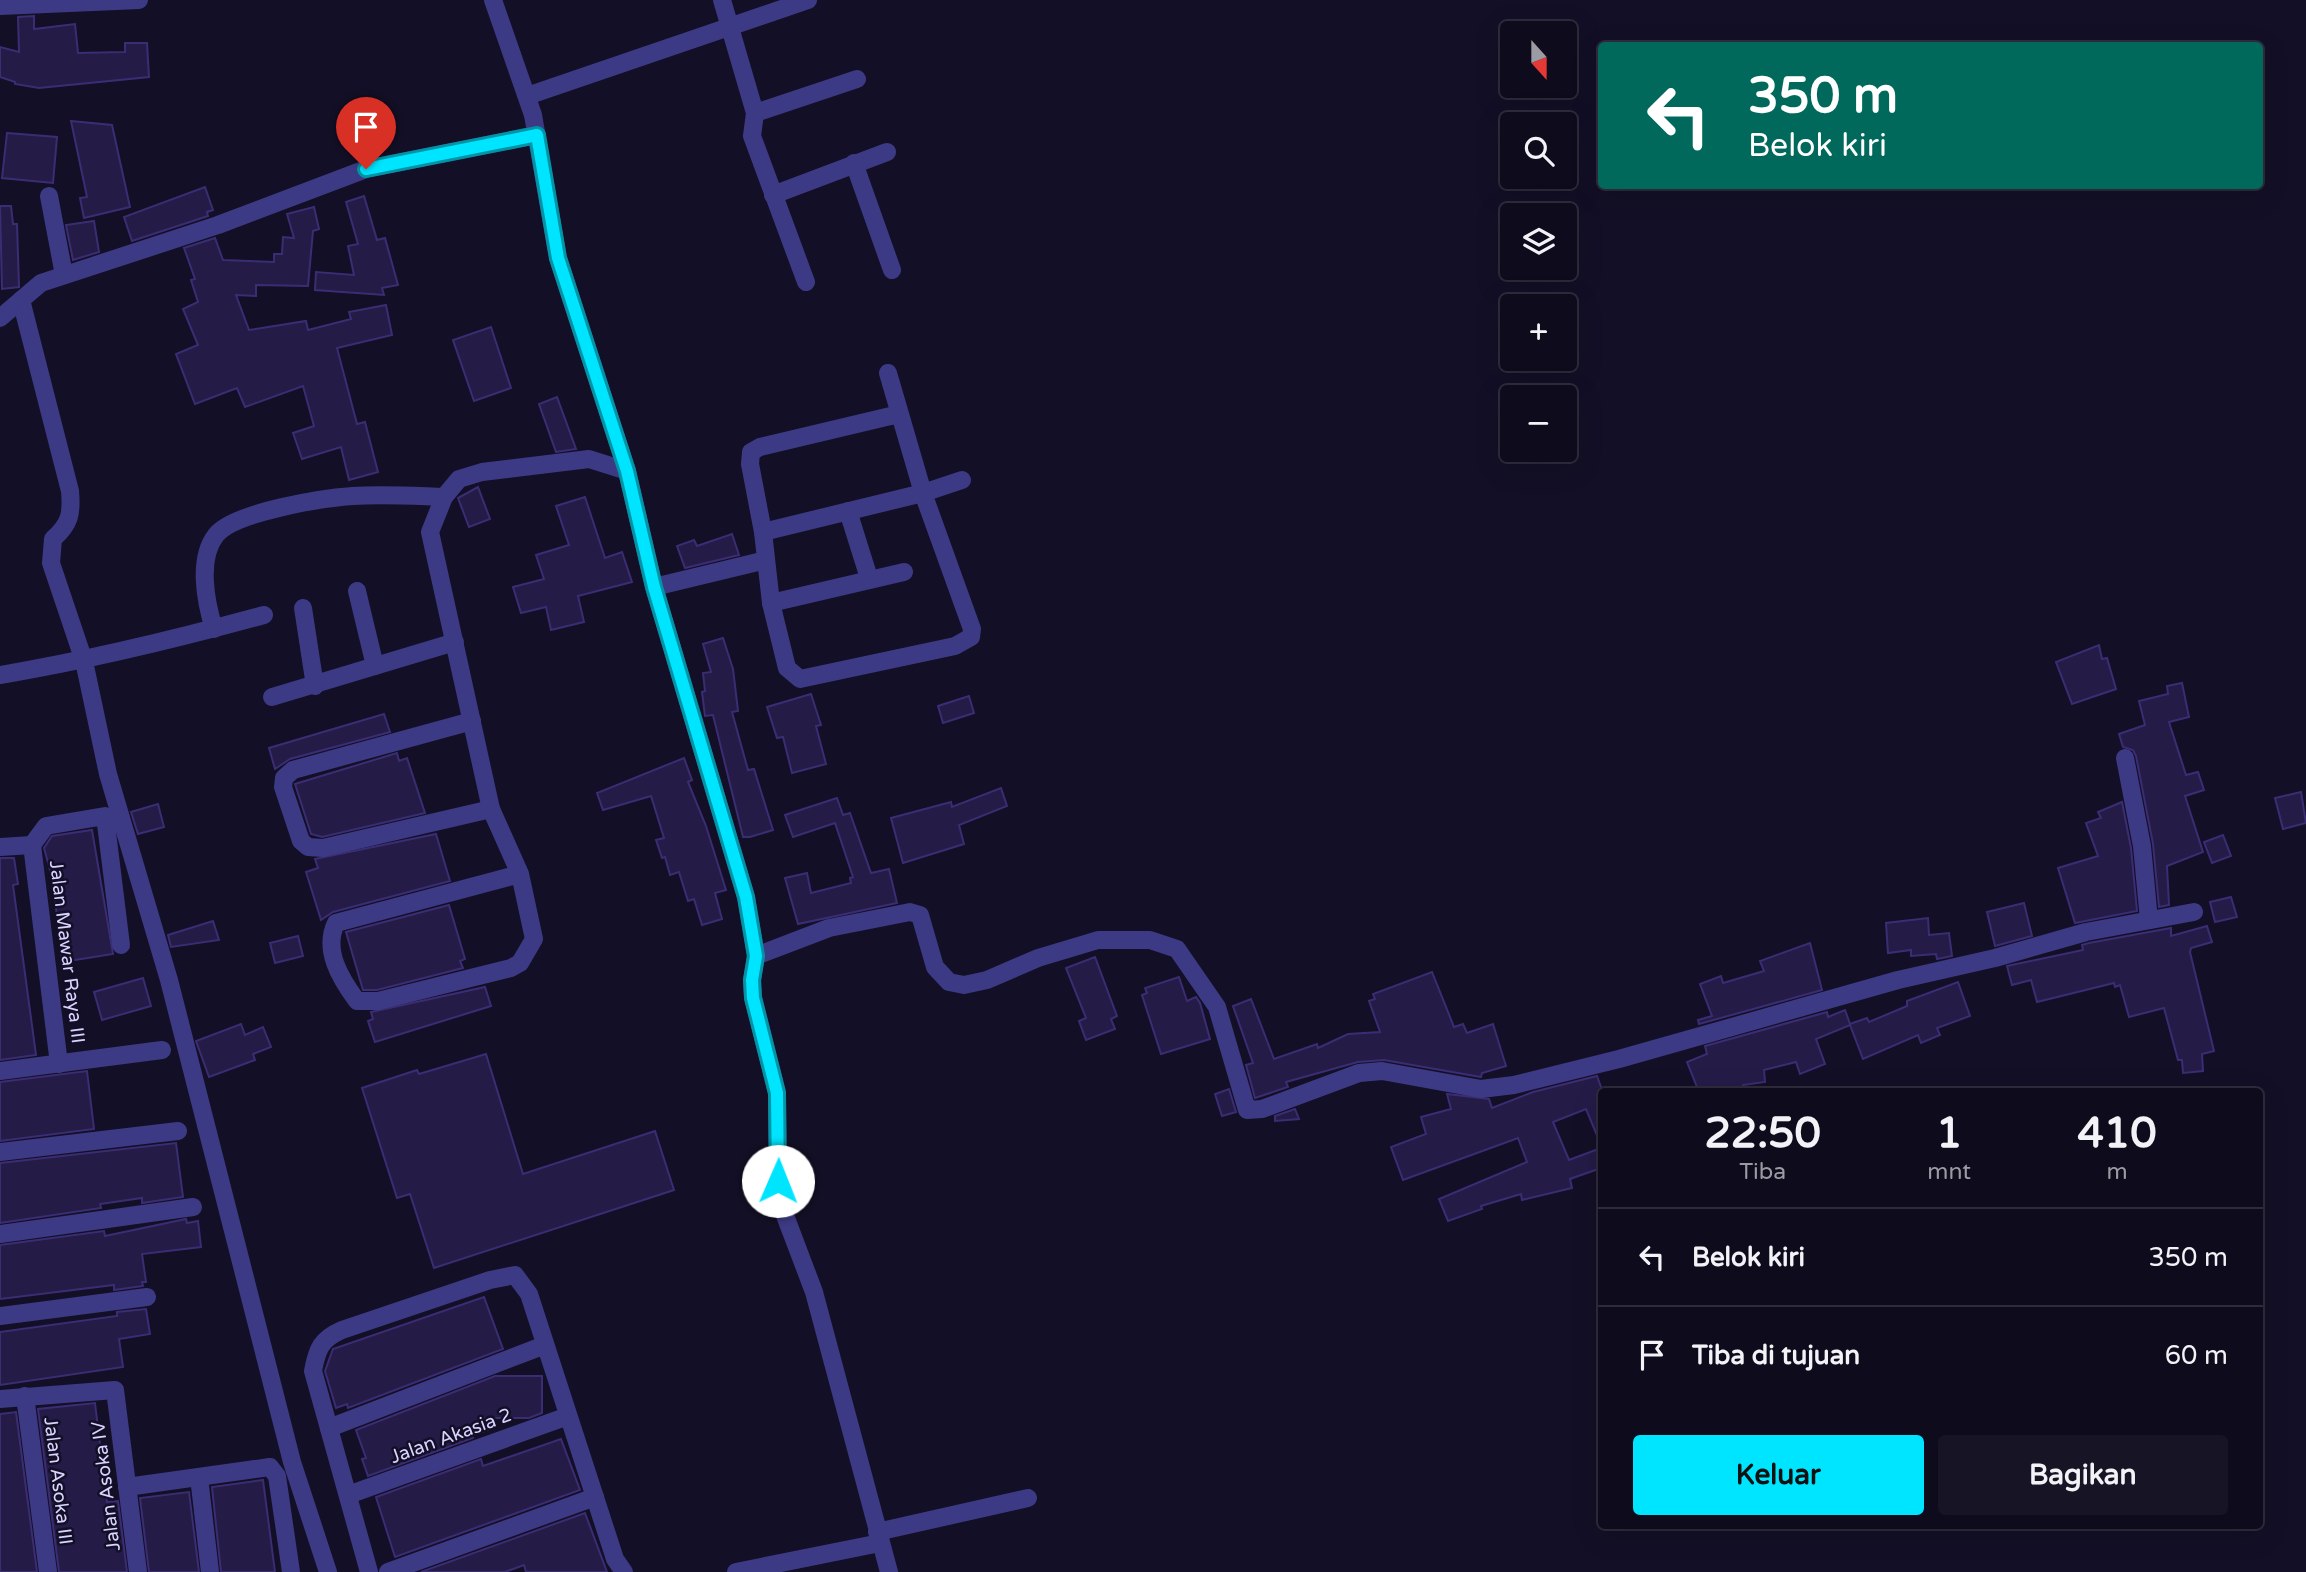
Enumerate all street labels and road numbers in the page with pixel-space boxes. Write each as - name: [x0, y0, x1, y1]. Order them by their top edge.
- street label: Jalan Mawar Raya III: [45, 859, 89, 1045]
- street label: Jalan Akasia 2: [387, 1404, 515, 1468]
- street label: Jalan Asoka III: [39, 1416, 77, 1546]
- street label: Jalan Asoka IV: [87, 1420, 125, 1552]

